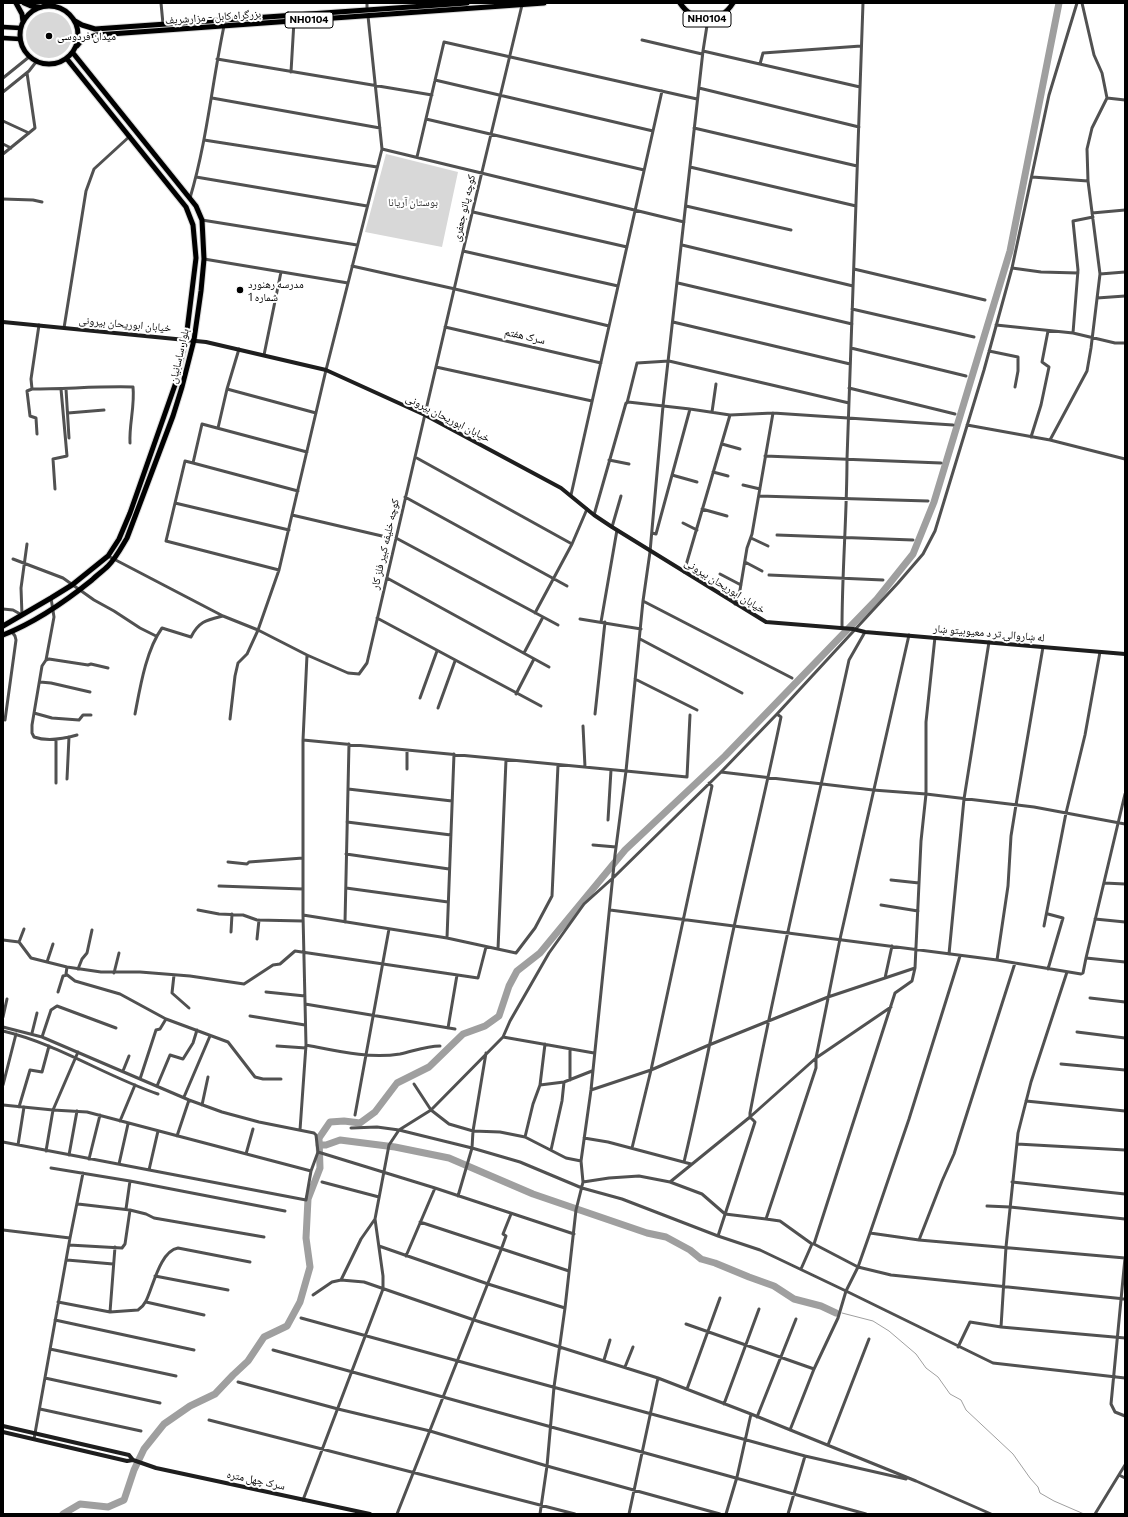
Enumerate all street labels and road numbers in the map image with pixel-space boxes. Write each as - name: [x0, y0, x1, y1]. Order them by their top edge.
- street label: بزرگراه کابل - مزارشریف: [164, 7, 262, 27]
- road number: NH0104: [683, 11, 731, 27]
- road number: NH0104: [285, 12, 333, 28]
- street label: کوچه پاتو جعفری: [450, 173, 478, 243]
- street label: خیابان ابوریحان بیرونی: [78, 313, 172, 335]
- street label: سرک هفتم: [503, 325, 547, 347]
- street label: بلوار ساسانیان: [166, 327, 192, 385]
- street label: خیابان ابوریحان بیرونی: [404, 391, 492, 445]
- street label: کوچه خلیفه کبیر فلز کار: [368, 497, 402, 591]
- street label: خیابان ابوریحان بیرونی: [682, 556, 768, 616]
- street label: له ښاروالۍ تر د معیوبیتو ښار: [933, 622, 1045, 644]
- street label: سرک چهل متره: [226, 1467, 286, 1493]

